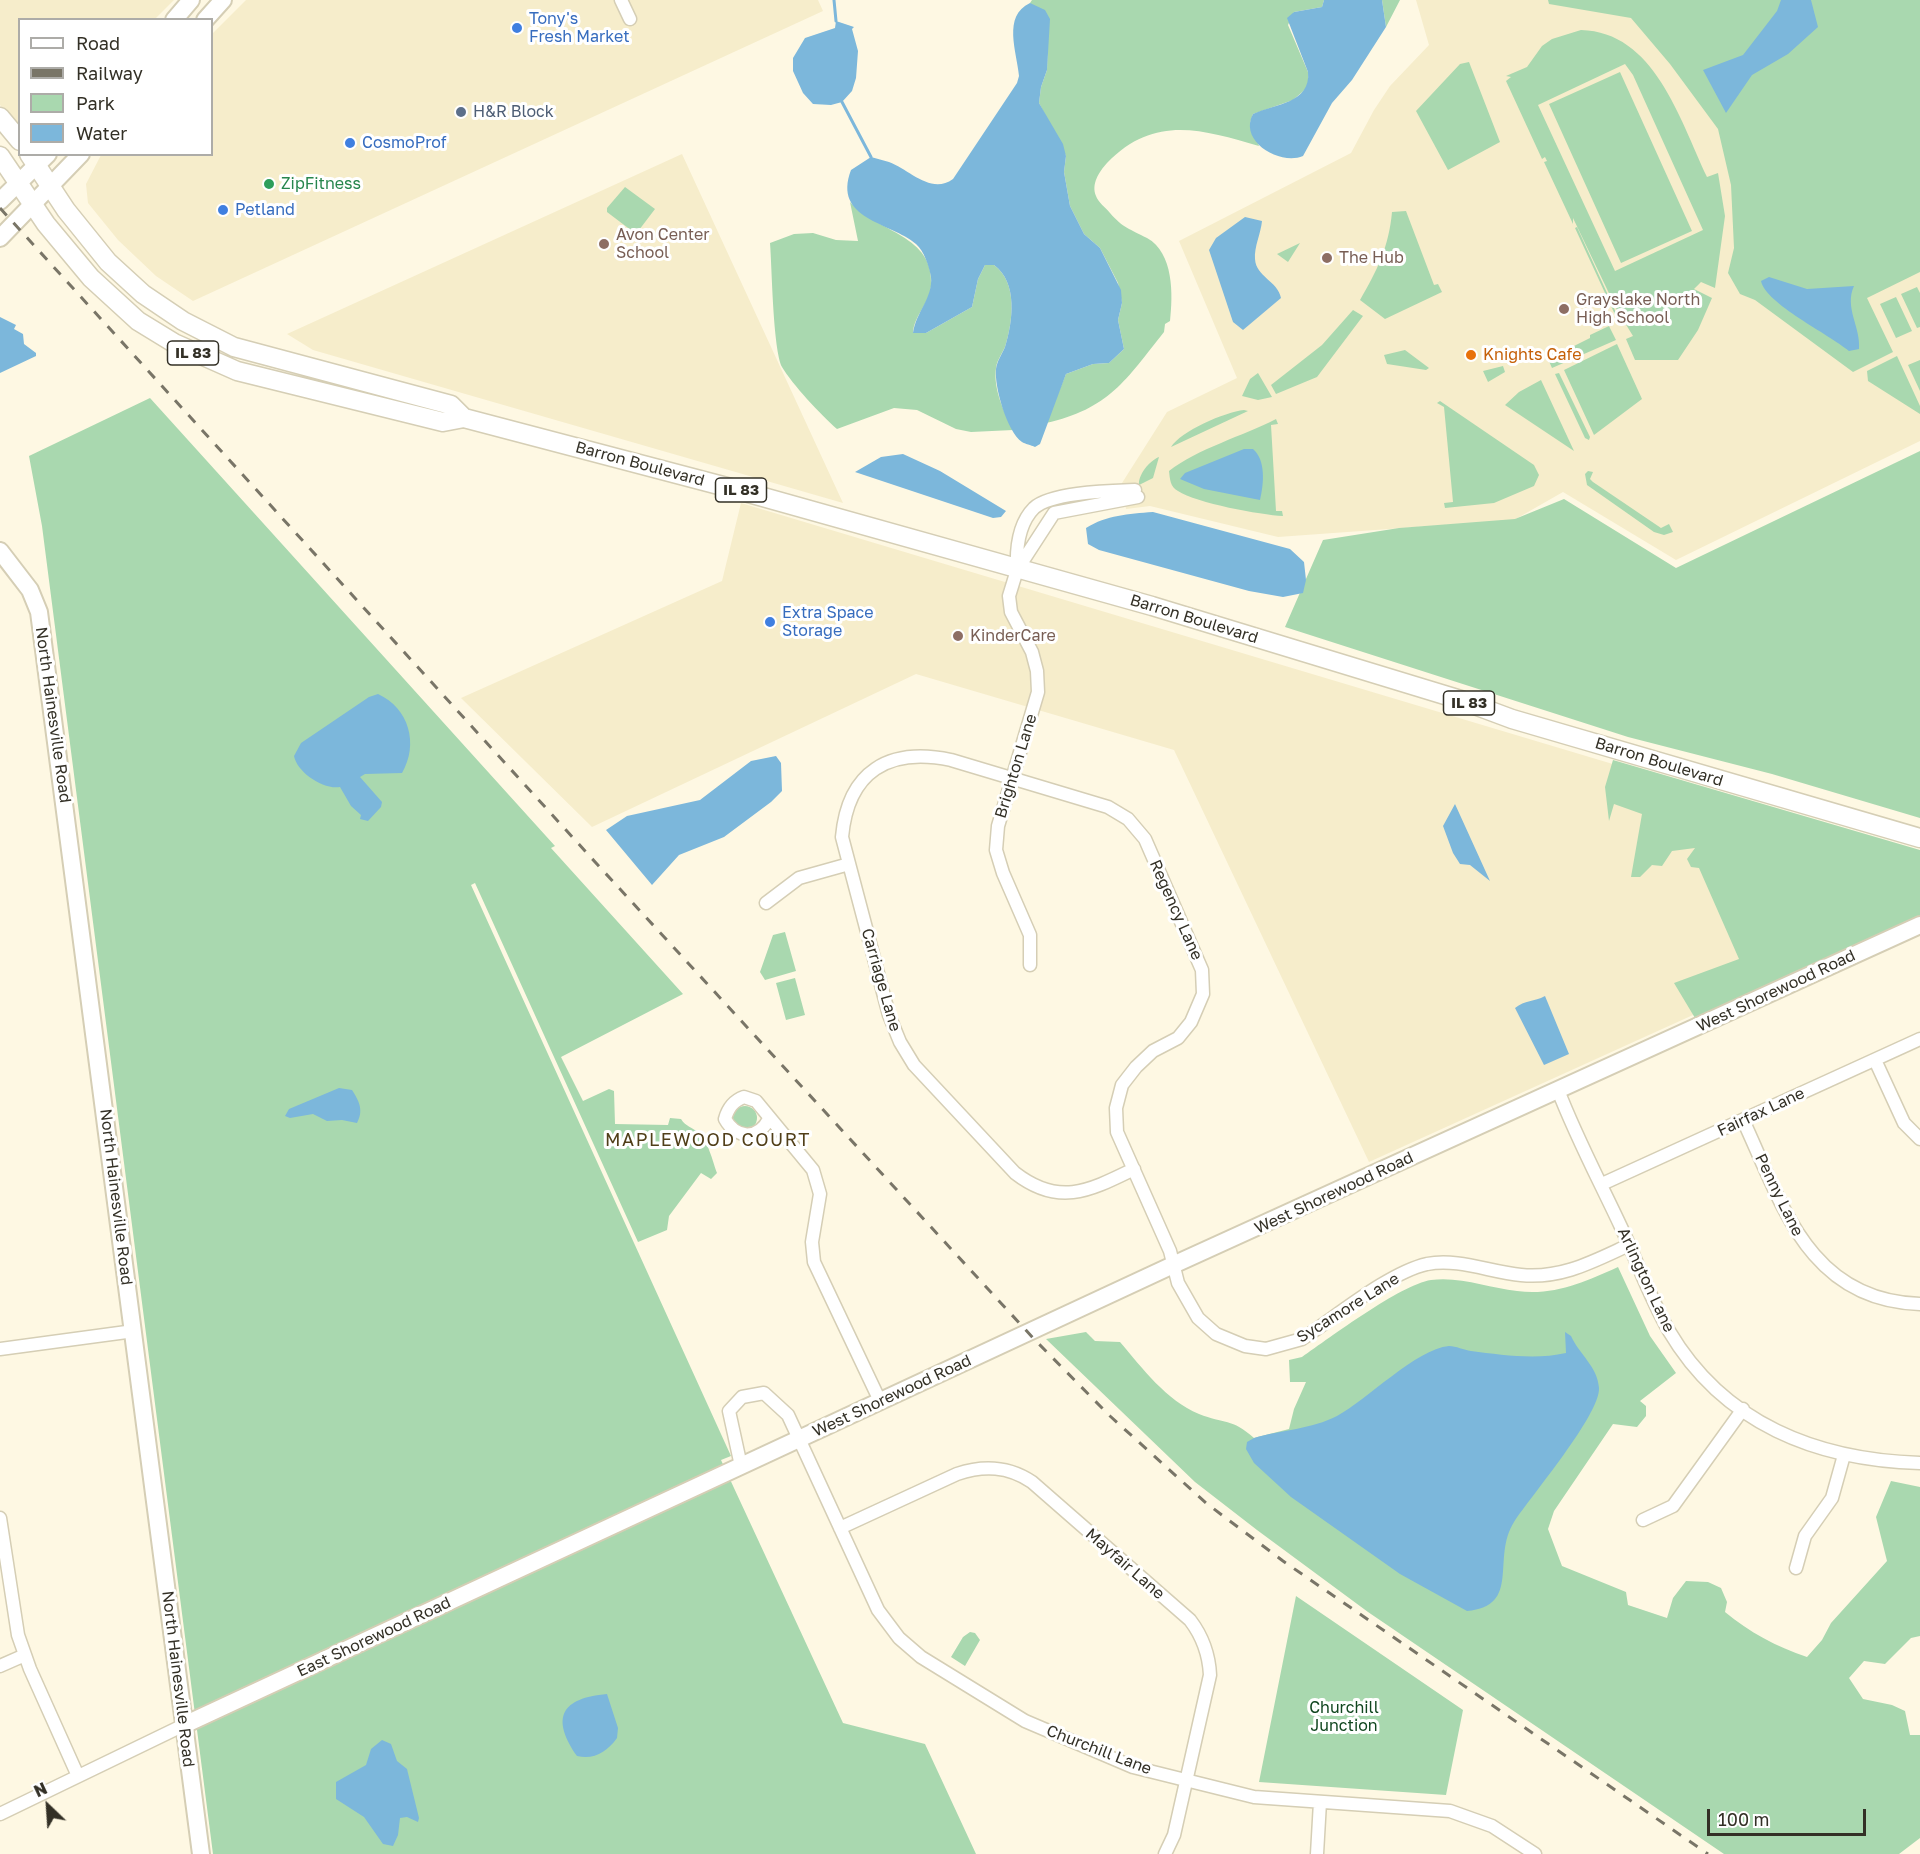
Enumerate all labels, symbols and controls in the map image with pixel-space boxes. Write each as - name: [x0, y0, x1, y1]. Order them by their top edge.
- place label: Tony's Fresh Market: [529, 9, 630, 47]
- legend: [18, 18, 213, 156]
- marker: Tony's Fresh Market: [510, 21, 524, 35]
- text: Road: [76, 32, 120, 54]
- text: Railway: [76, 62, 143, 84]
- text: Park: [76, 92, 115, 114]
- place label: H&R Block: [473, 102, 554, 122]
- marker: H&R Block: [454, 105, 468, 119]
- text: Water: [76, 122, 127, 144]
- place label: CosmoProf: [362, 133, 447, 153]
- marker: CosmoProf: [343, 136, 357, 150]
- place label: ZipFitness: [281, 174, 361, 194]
- marker: ZipFitness: [262, 177, 276, 191]
- place label: Petland: [235, 200, 295, 220]
- marker: Petland: [216, 203, 230, 217]
- place label: Avon Center School: [616, 225, 710, 263]
- marker: Avon Center School: [597, 237, 611, 251]
- place label: The Hub: [1339, 248, 1404, 268]
- marker: The Hub: [1320, 251, 1334, 265]
- place label: Grayslake North High School: [1576, 290, 1700, 328]
- marker: Grayslake North High School: [1557, 302, 1571, 316]
- road number: IL 83: [168, 341, 218, 365]
- place label: Knights Cafe: [1483, 345, 1581, 365]
- marker: Knights Cafe: [1464, 348, 1478, 362]
- street label: Barron Boulevard: [573, 438, 707, 490]
- road number: IL 83: [716, 478, 766, 502]
- street label: Barron Boulevard: [1128, 590, 1260, 648]
- place label: Extra Space Storage: [782, 603, 874, 641]
- marker: Extra Space Storage: [763, 615, 777, 629]
- street label: North Hainesville Road: [31, 626, 75, 804]
- place label: KinderCare: [970, 626, 1056, 646]
- marker: KinderCare: [951, 629, 965, 643]
- road number: IL 83: [1444, 691, 1494, 715]
- street label: Brighton Lane: [991, 712, 1041, 820]
- street label: Barron Boulevard: [1593, 733, 1725, 791]
- street label: Regency Lane: [1145, 857, 1207, 963]
- street label: Carriage Lane: [857, 926, 905, 1034]
- street label: West Shorewood Road: [1694, 946, 1858, 1036]
- street label: Fairfax Lane: [1714, 1083, 1808, 1141]
- street label: North Hainesville Road: [96, 1108, 136, 1286]
- district label: MAPLEWOOD COURT: [605, 1129, 811, 1151]
- street label: West Shorewood Road: [1252, 1148, 1416, 1238]
- street label: Penny Lane: [1751, 1151, 1807, 1239]
- street label: Arlington Lane: [1613, 1225, 1679, 1335]
- street label: Sycamore Lane: [1293, 1269, 1403, 1347]
- street label: West Shorewood Road: [810, 1351, 974, 1441]
- street label: Mayfair Lane: [1082, 1525, 1168, 1603]
- street label: North Hainesville Road: [158, 1590, 198, 1768]
- street label: East Shorewood Road: [294, 1593, 454, 1681]
- park label: Churchill Junction: [1309, 1698, 1379, 1736]
- street label: Churchill Lane: [1044, 1721, 1154, 1779]
- north arrow: [18, 1776, 78, 1836]
- text: N: [31, 1778, 50, 1801]
- scale bar: [1710, 1797, 1869, 1835]
- text: 100 m: [1718, 1808, 1769, 1830]

